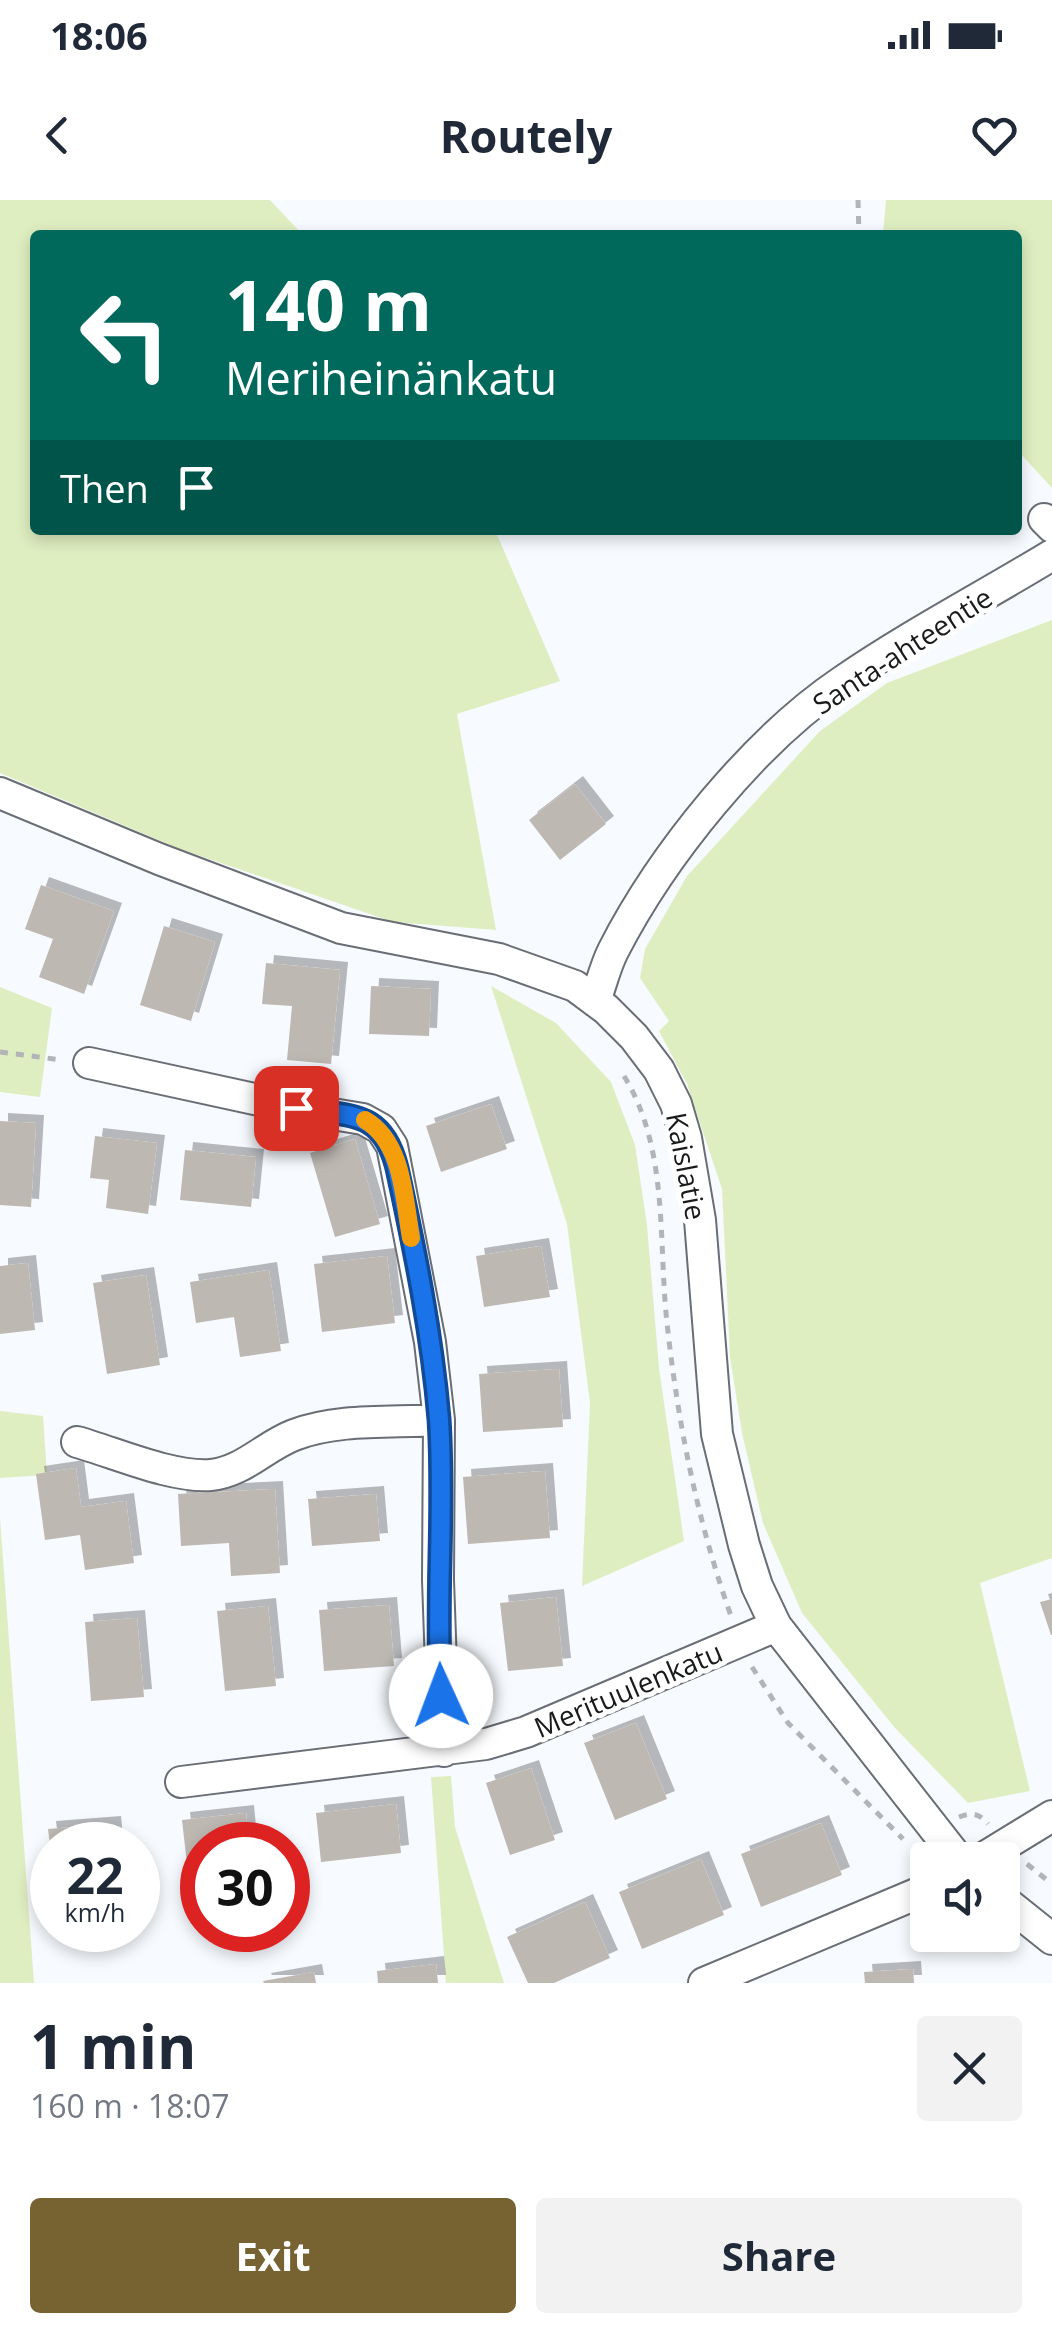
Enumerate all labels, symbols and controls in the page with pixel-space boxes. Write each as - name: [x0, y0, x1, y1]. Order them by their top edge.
- text: 18:06: [50, 9, 148, 61]
- text: Routely: [440, 105, 612, 166]
- icon: back: [30, 108, 85, 163]
- icon: heart: [967, 108, 1022, 163]
- text: 140 m: [225, 256, 432, 352]
- icon: left: [60, 270, 190, 400]
- text: Meriheinänkatu: [225, 347, 557, 408]
- icon: arrive: [169, 460, 224, 515]
- text: Then: [60, 462, 149, 514]
- street label: Santa-ahteentie: [805, 578, 999, 722]
- pin: [254, 1066, 339, 1151]
- icon: arrive: [269, 1081, 324, 1136]
- street label: Kaislatie: [658, 1109, 716, 1223]
- street label: Merituulenkatu: [528, 1632, 728, 1746]
- position arrow: [389, 1644, 493, 1748]
- speed limit sign: 30: [180, 1822, 310, 1952]
- text: 22: [66, 1841, 124, 1909]
- map controls: [910, 1842, 1020, 1952]
- button: sound: [910, 1842, 1020, 1952]
- text: km/h: [65, 1895, 125, 1929]
- text: 1 min: [30, 2005, 197, 2087]
- button: close: [917, 2016, 1022, 2121]
- text: 160 m · 18:07: [30, 2084, 229, 2127]
- button: Exit: [30, 2198, 516, 2313]
- button: Share: [536, 2198, 1022, 2313]

